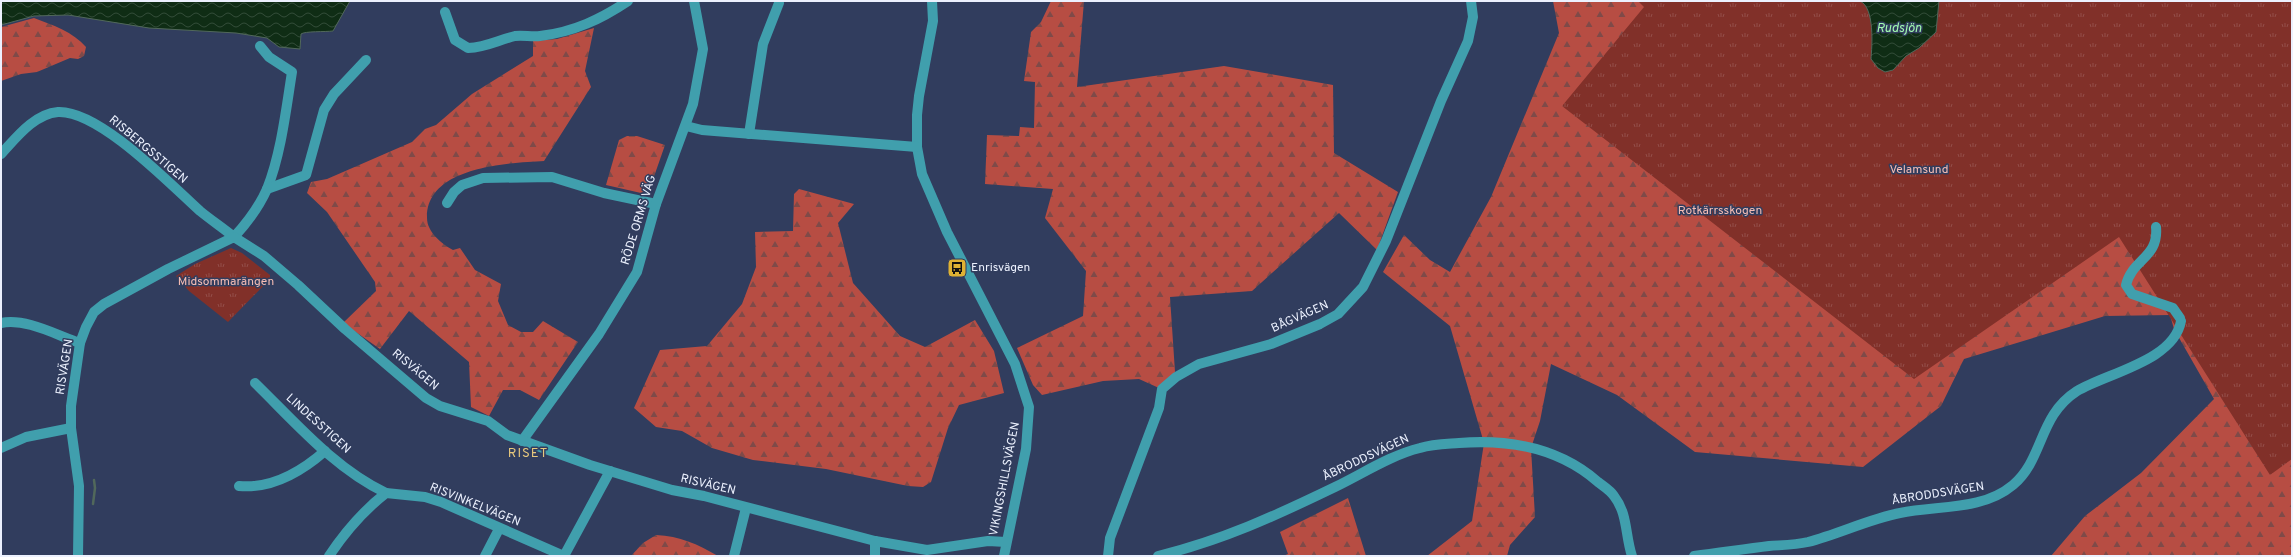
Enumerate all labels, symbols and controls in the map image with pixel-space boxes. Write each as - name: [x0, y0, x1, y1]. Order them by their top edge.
- water label: Rudsjön: [1876, 21, 1922, 37]
- street label: RISBERGSSTIGEN: [105, 112, 191, 188]
- park label: Velamsund: [1890, 162, 1948, 178]
- street label: RÖDE ORMS VÄG: [618, 173, 660, 267]
- park label: Rotkärrsskogen: [1678, 203, 1762, 219]
- bus stop icon: Enrisvägen: [946, 257, 968, 279]
- place label: Enrisvägen: [971, 260, 1030, 276]
- park label: Midsommarängen: [178, 274, 274, 290]
- street label: BÅGVÄGEN: [1269, 297, 1331, 337]
- street label: RISVÄGEN: [53, 338, 77, 396]
- street label: RISVÄGEN: [388, 346, 442, 394]
- street label: LINDESSTIGEN: [282, 391, 354, 457]
- street label: VIKINGSHILLSVÄGEN: [986, 420, 1024, 538]
- street label: ÅBRODDSVÄGEN: [1320, 431, 1412, 485]
- district label: RISET: [508, 446, 548, 462]
- street label: RISVÄGEN: [679, 471, 737, 499]
- street label: RISVINKELVÄGEN: [427, 479, 523, 531]
- street label: ÅBRODDSVÄGEN: [1890, 479, 1986, 509]

